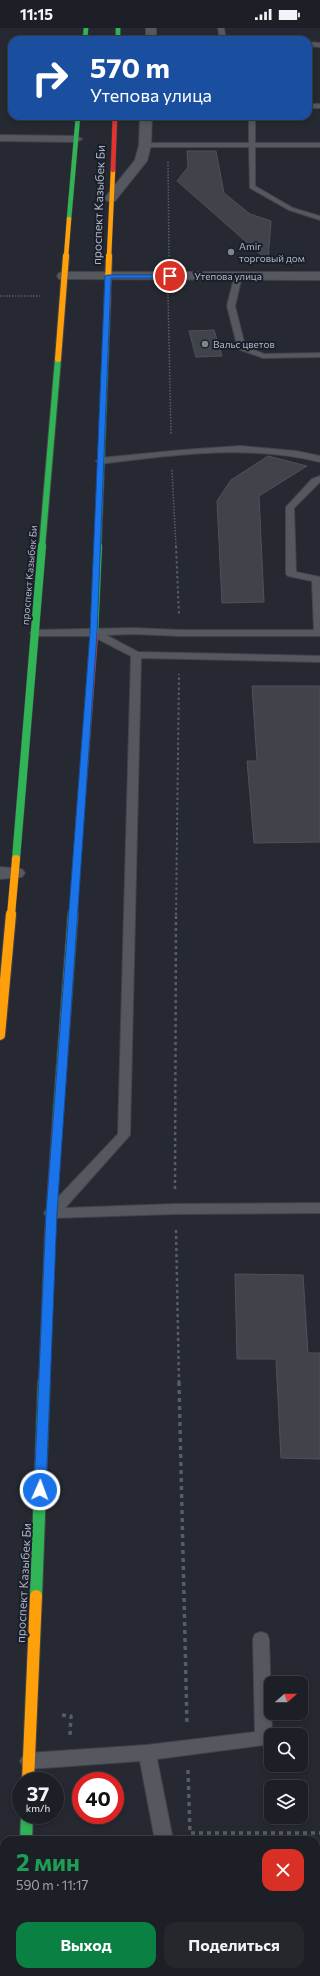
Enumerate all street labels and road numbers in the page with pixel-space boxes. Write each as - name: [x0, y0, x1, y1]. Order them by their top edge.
- street label: проспект Казыбек Би: [89, 145, 107, 265]
- street label: Утепова улица: [194, 270, 262, 282]
- street label: проспект Казыбек Би: [19, 525, 39, 625]
- street label: проспект Казыбек Би: [13, 1523, 33, 1643]

